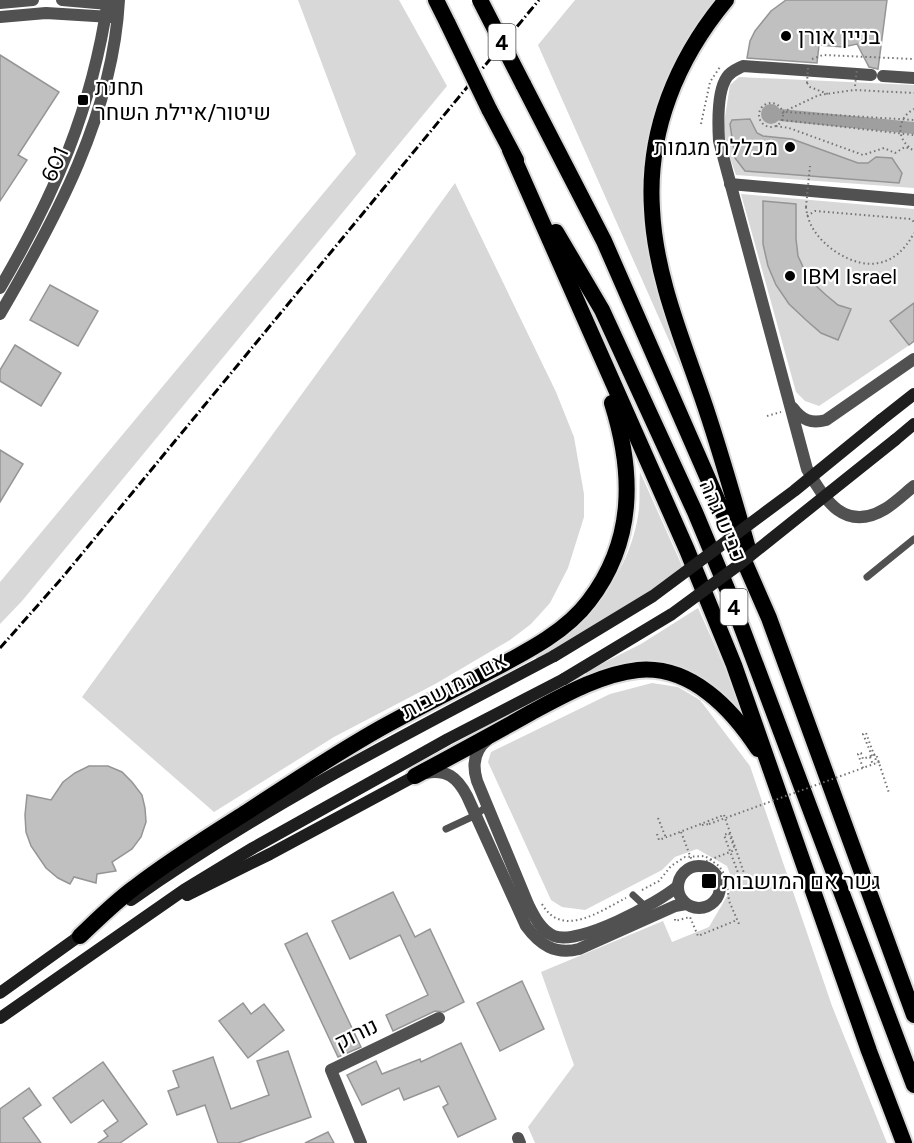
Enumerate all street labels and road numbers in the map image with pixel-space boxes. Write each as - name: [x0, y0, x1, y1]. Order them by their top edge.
- road number: 4: [488, 24, 516, 60]
- street label: 601: [35, 142, 75, 186]
- street label: כביש גהה: [694, 476, 752, 566]
- road number: 4: [720, 589, 748, 625]
- street label: אם המושבות: [396, 646, 512, 724]
- street label: נורוק: [330, 1012, 382, 1056]

